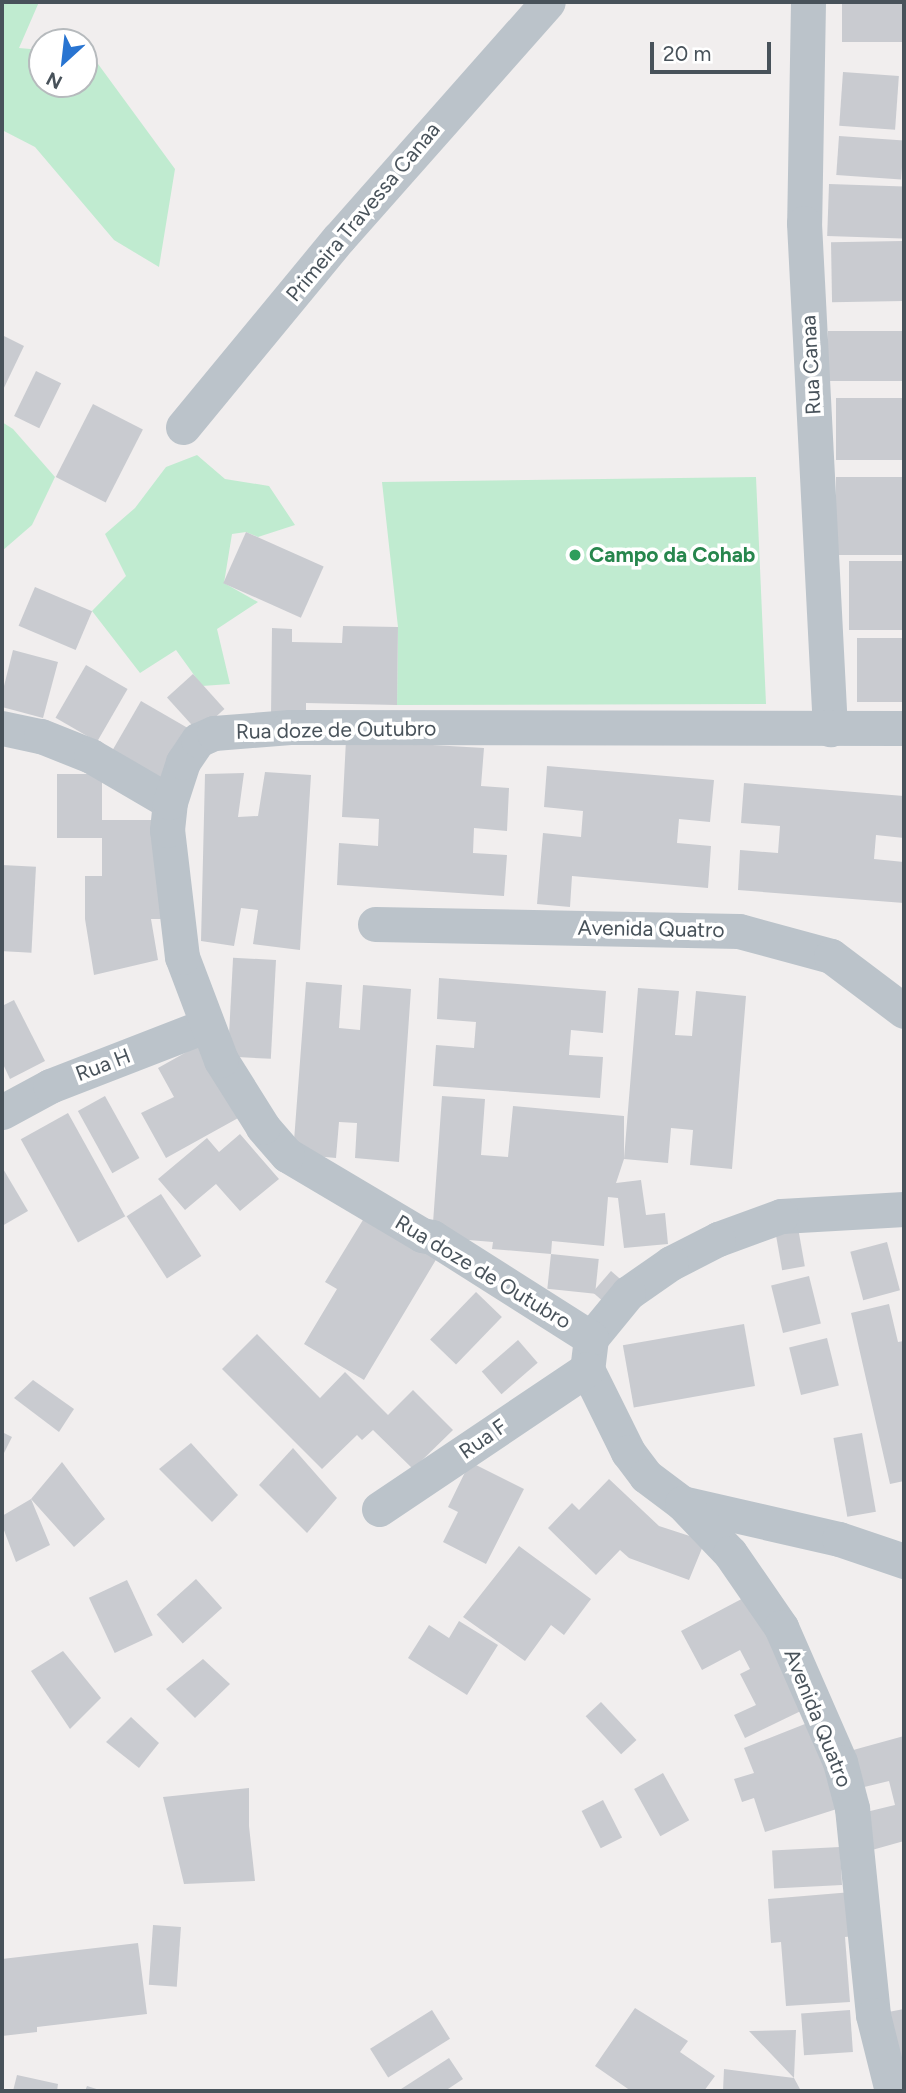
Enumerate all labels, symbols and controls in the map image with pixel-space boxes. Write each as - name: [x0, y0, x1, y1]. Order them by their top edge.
- north arrow: [28, 28, 98, 98]
- scale bar: [654, 28, 775, 72]
- text: 20 m: [663, 41, 711, 66]
- text: N: [42, 67, 66, 94]
- street label: Primeira Travessa Canaa: [281, 117, 445, 307]
- street label: Rua Canaa: [796, 315, 826, 415]
- place label: Campo da Cohab: [589, 542, 755, 568]
- marker: Campo da Cohab: [567, 547, 583, 563]
- street label: Rua doze de Outubro: [236, 716, 436, 744]
- street label: Avenida Quatro: [577, 915, 725, 943]
- street label: Rua H: [72, 1043, 134, 1087]
- street label: Rua doze de Outubro: [391, 1210, 575, 1334]
- street label: Rua F: [454, 1414, 512, 1464]
- street label: Avenida Quatro: [779, 1645, 857, 1791]

